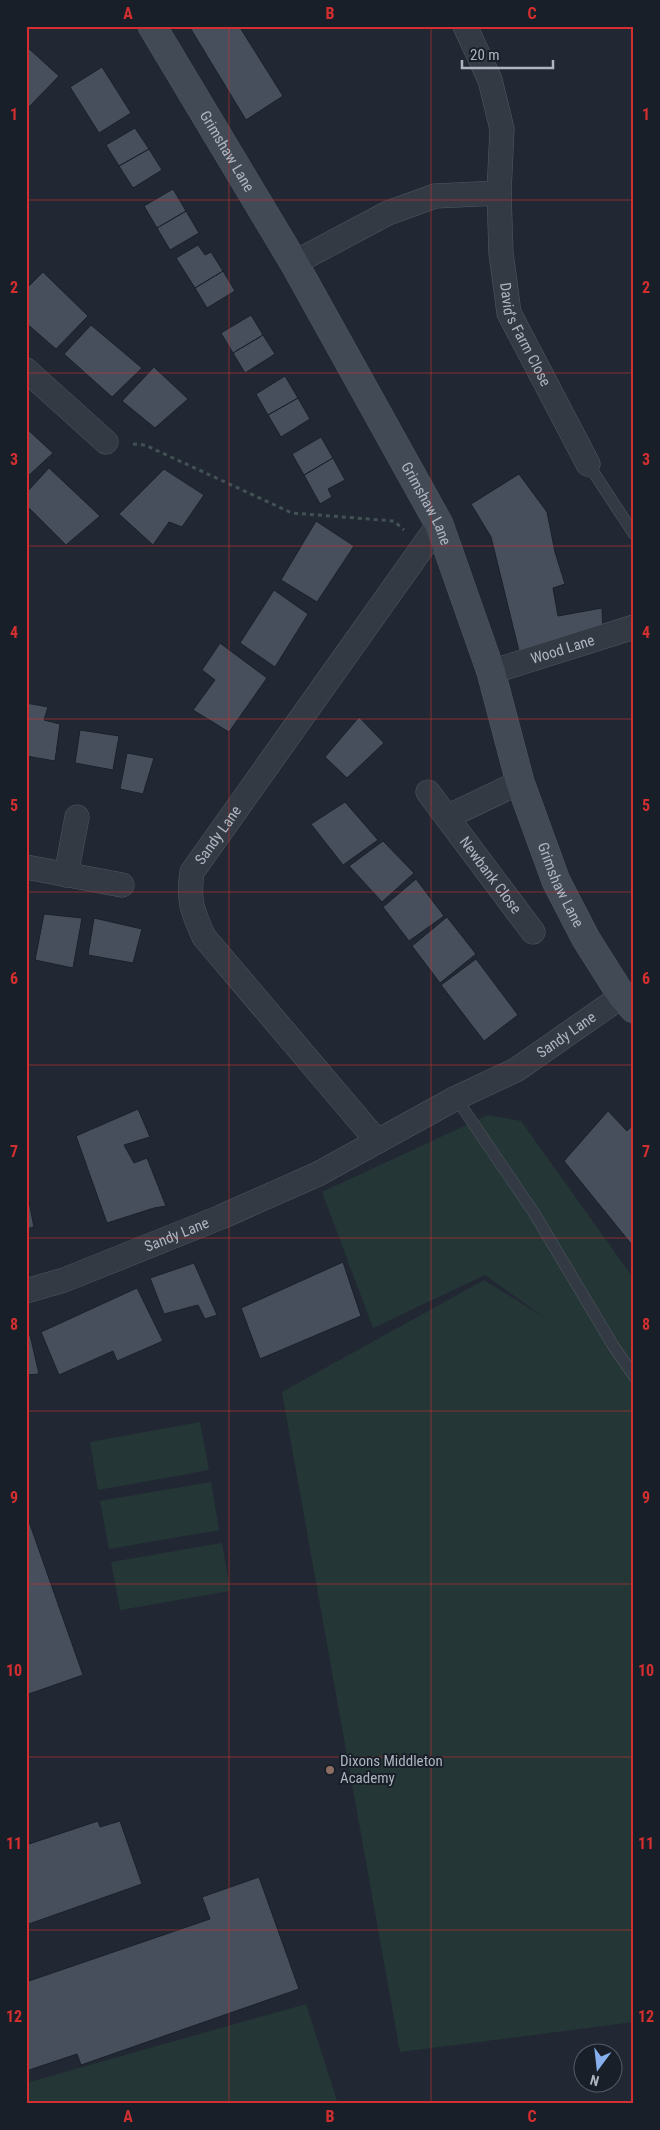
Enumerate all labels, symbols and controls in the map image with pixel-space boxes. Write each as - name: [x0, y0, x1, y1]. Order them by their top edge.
- text: A: [123, 4, 133, 23]
- text: B: [326, 4, 335, 23]
- text: C: [527, 4, 537, 23]
- scale bar: [462, 38, 554, 70]
- text: 20 m: [470, 46, 500, 64]
- text: 1: [10, 105, 18, 124]
- text: 1: [642, 105, 650, 124]
- street label: Grimshaw Lane: [196, 107, 258, 195]
- text: 2: [10, 278, 18, 297]
- text: 2: [642, 278, 650, 297]
- street label: David's Farm Close: [496, 281, 555, 389]
- text: 3: [10, 450, 18, 469]
- text: 3: [642, 450, 650, 469]
- street label: Grimshaw Lane: [397, 459, 455, 548]
- text: 4: [10, 623, 18, 642]
- text: 4: [642, 623, 650, 642]
- street label: Wood Lane: [528, 631, 597, 668]
- text: 5: [10, 796, 18, 815]
- text: 5: [642, 796, 650, 815]
- street label: Sandy Lane: [191, 802, 245, 868]
- street label: Newbank Close: [456, 833, 525, 917]
- street label: Grimshaw Lane: [534, 840, 587, 930]
- text: 6: [10, 969, 18, 988]
- text: 6: [642, 969, 650, 988]
- street label: Sandy Lane: [533, 1008, 599, 1062]
- text: 7: [10, 1142, 18, 1161]
- text: 7: [642, 1142, 650, 1161]
- street label: Sandy Lane: [142, 1214, 212, 1256]
- text: 8: [10, 1315, 18, 1334]
- text: 8: [642, 1315, 650, 1334]
- text: 9: [10, 1488, 18, 1507]
- text: 9: [642, 1488, 650, 1507]
- text: 10: [6, 1661, 22, 1680]
- text: 10: [638, 1661, 654, 1680]
- place label: Dixons Middleton Academy: [340, 1752, 443, 1787]
- marker: Dixons Middleton Academy: [324, 1764, 336, 1776]
- text: 11: [6, 1834, 22, 1853]
- text: 11: [638, 1834, 654, 1853]
- text: 12: [6, 2007, 22, 2026]
- text: 12: [638, 2007, 654, 2026]
- north arrow: [572, 2042, 622, 2092]
- text: N: [588, 2072, 601, 2089]
- text: A: [123, 2107, 133, 2126]
- text: B: [326, 2107, 335, 2126]
- text: C: [527, 2107, 537, 2126]

